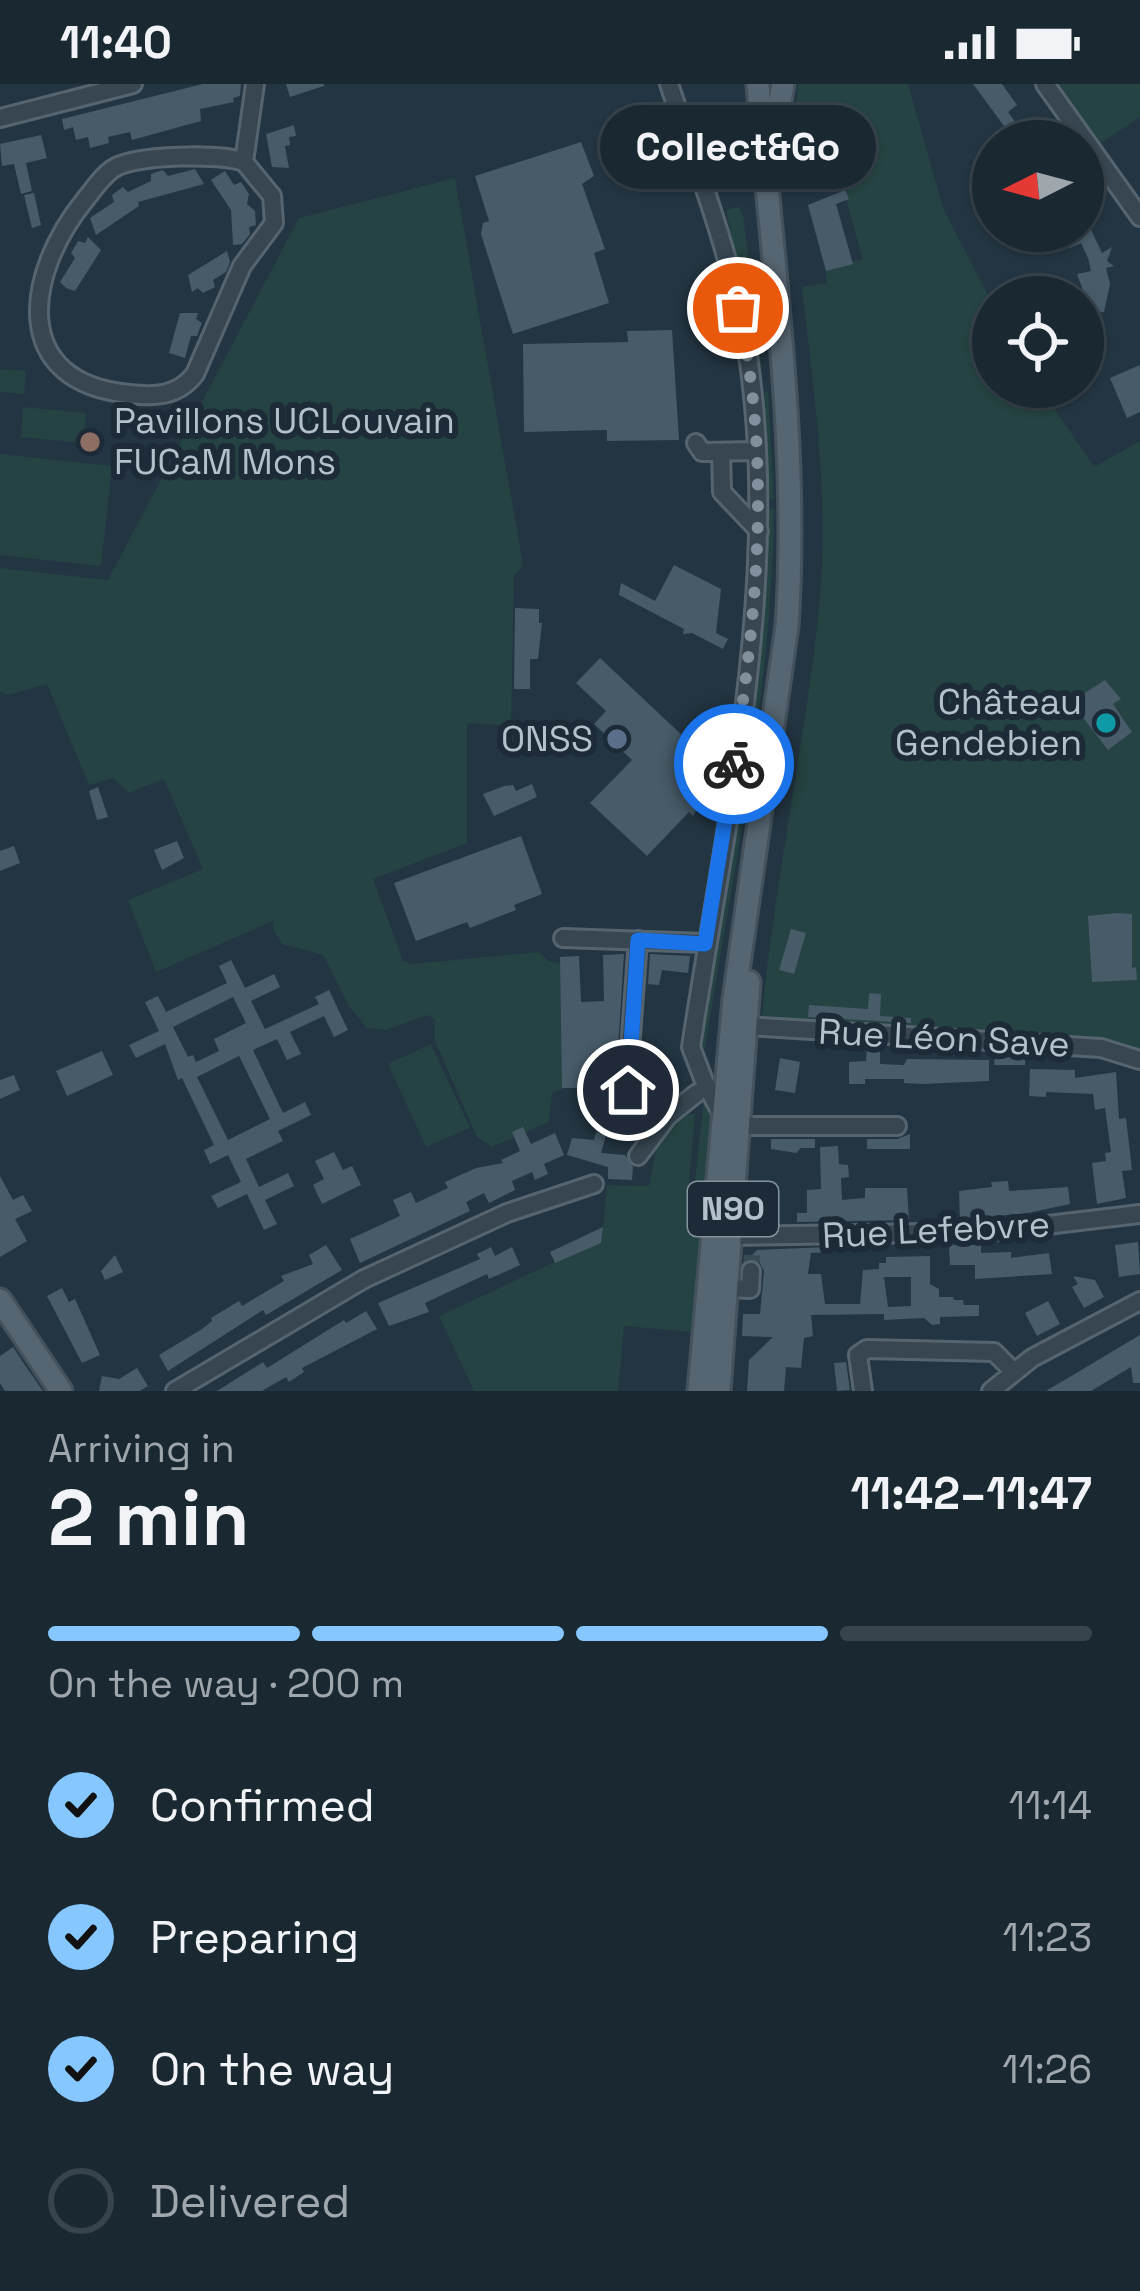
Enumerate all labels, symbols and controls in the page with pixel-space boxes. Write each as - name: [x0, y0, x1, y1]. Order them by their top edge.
- text: 11:40: [60, 14, 172, 71]
- callout: Collect&Go: [600, 104, 876, 188]
- north arrow: [972, 120, 1104, 252]
- map controls: [972, 120, 1104, 408]
- text: Collect&Go: [636, 122, 840, 171]
- pin: [687, 257, 789, 359]
- icon: bag: [705, 275, 771, 341]
- button: locate: [972, 276, 1104, 408]
- place label: Pavillons UCLouvain FUCaM Mons: [114, 398, 455, 485]
- marker: Pavillons UCLouvain FUCaM Mons: [77, 429, 103, 455]
- place label: Château Gendebien: [895, 679, 1082, 766]
- courier: [674, 704, 794, 824]
- marker: Château Gendebien: [1093, 710, 1119, 736]
- place label: ONSS: [501, 716, 593, 762]
- marker: ONSS: [604, 726, 630, 752]
- icon: bike: [701, 731, 767, 797]
- street label: Rue Léon Save: [817, 1008, 1071, 1068]
- pin: [577, 1039, 679, 1141]
- icon: home: [595, 1057, 661, 1123]
- road number: N90: [688, 1182, 778, 1236]
- street label: Rue Lefebvre: [821, 1201, 1051, 1259]
- text: Arriving in: [48, 1424, 235, 1473]
- text: 11:42–11:47: [851, 1465, 1092, 1522]
- text: 2 min: [48, 1468, 250, 1568]
- text: On the way · 200 m: [48, 1659, 404, 1708]
- icon: check: [48, 1772, 114, 1838]
- text: Confirmed: [150, 1777, 375, 1834]
- text: 11:14: [1009, 1781, 1092, 1830]
- icon: check: [48, 1904, 114, 1970]
- text: Preparing: [150, 1909, 359, 1966]
- text: 11:23: [1003, 1913, 1092, 1962]
- icon: check: [48, 2036, 114, 2102]
- text: On the way: [150, 2041, 394, 2098]
- text: 11:26: [1002, 2045, 1092, 2094]
- text: Delivered: [150, 2173, 350, 2230]

